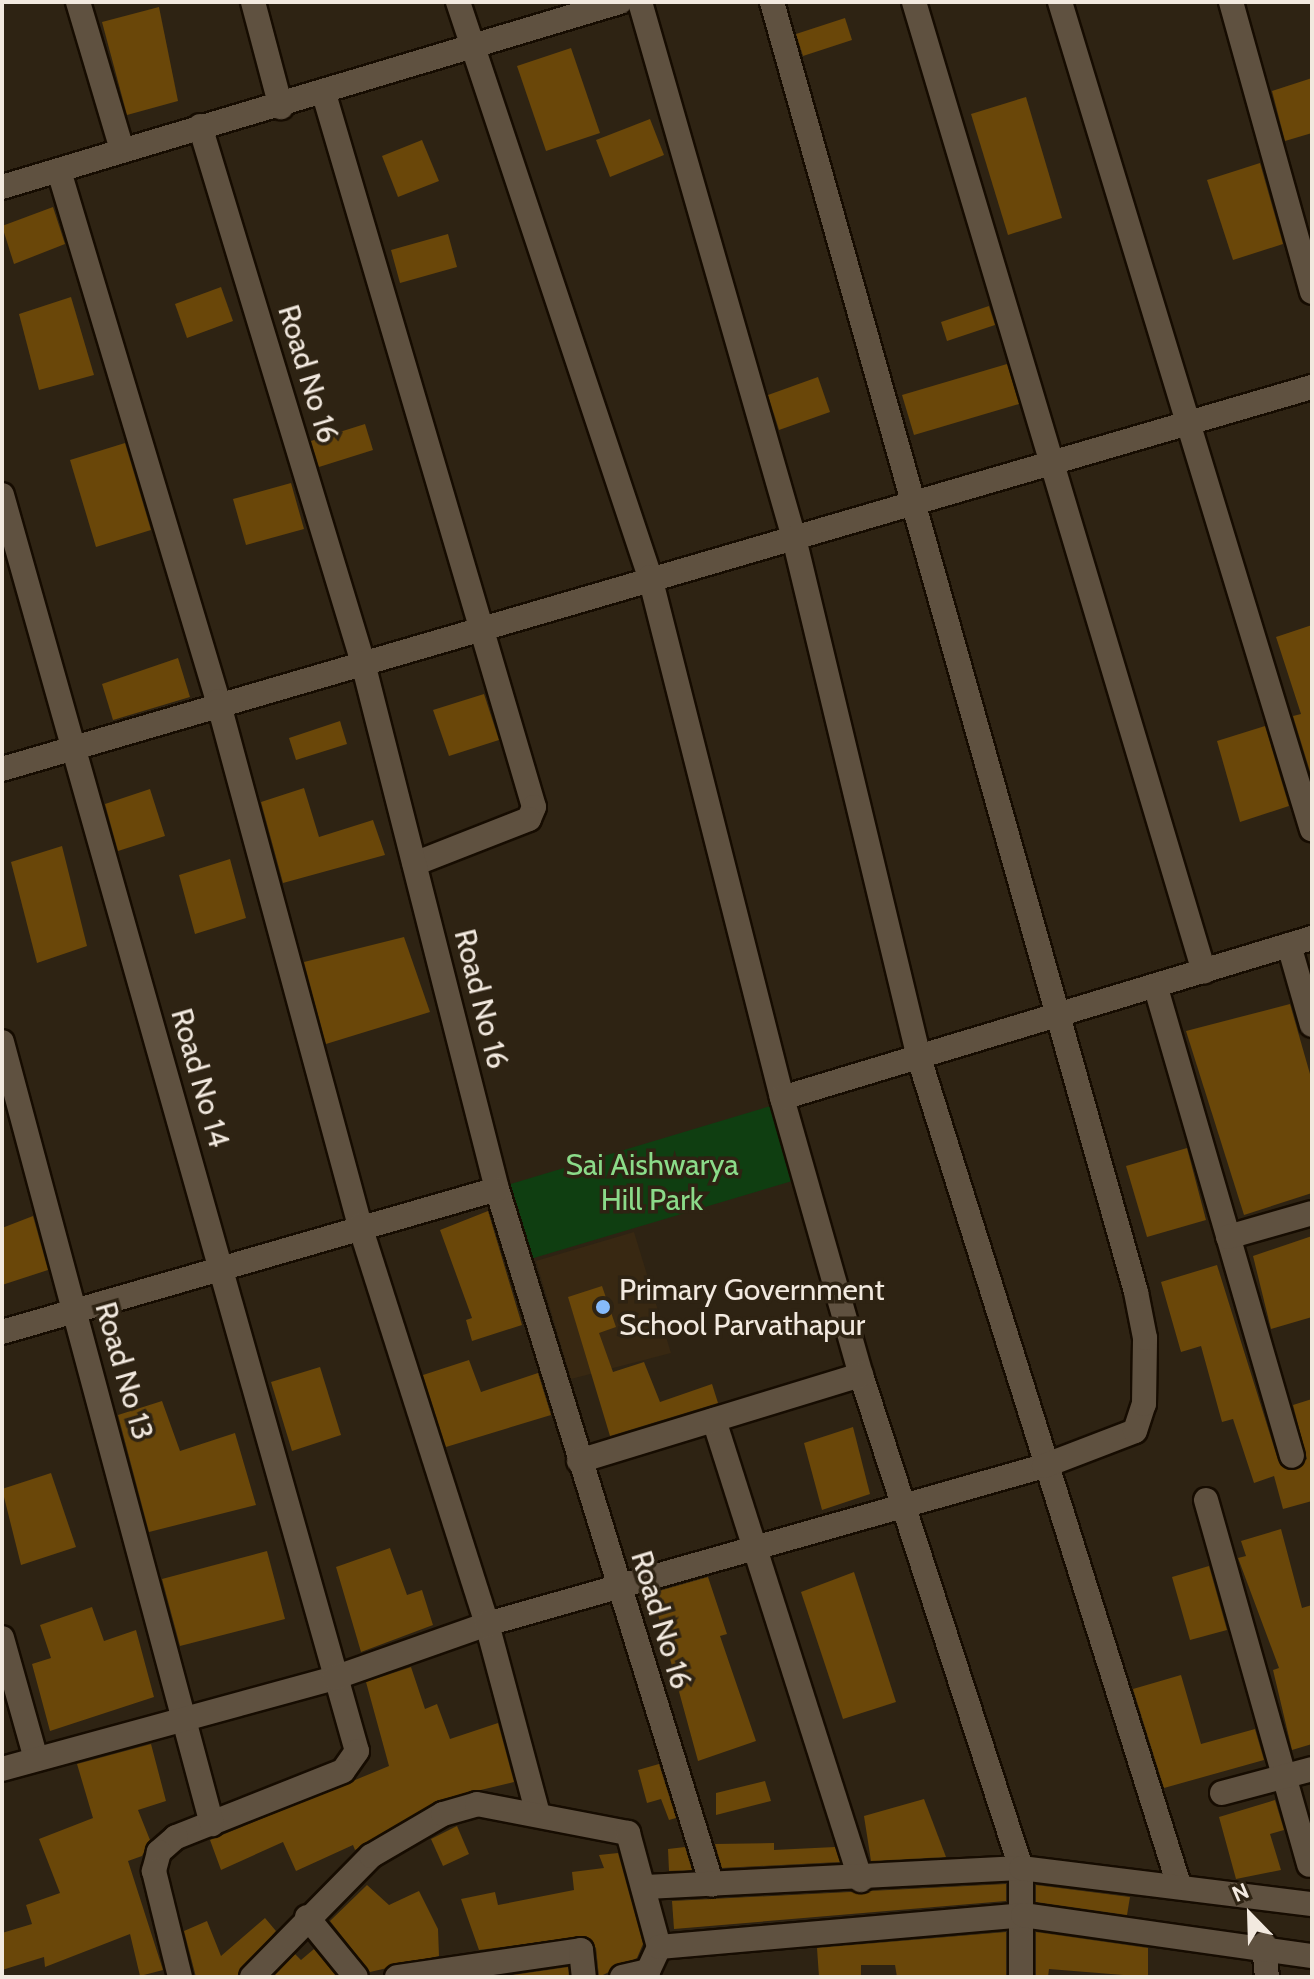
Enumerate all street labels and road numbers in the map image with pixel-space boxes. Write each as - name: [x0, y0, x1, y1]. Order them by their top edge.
- street label: Road No 16: [270, 301, 346, 447]
- street label: Road No 16: [446, 925, 516, 1073]
- street label: Road No 14: [163, 1004, 237, 1152]
- street label: Road No 13: [87, 1298, 161, 1444]
- street label: Road No 16: [623, 1547, 699, 1693]

